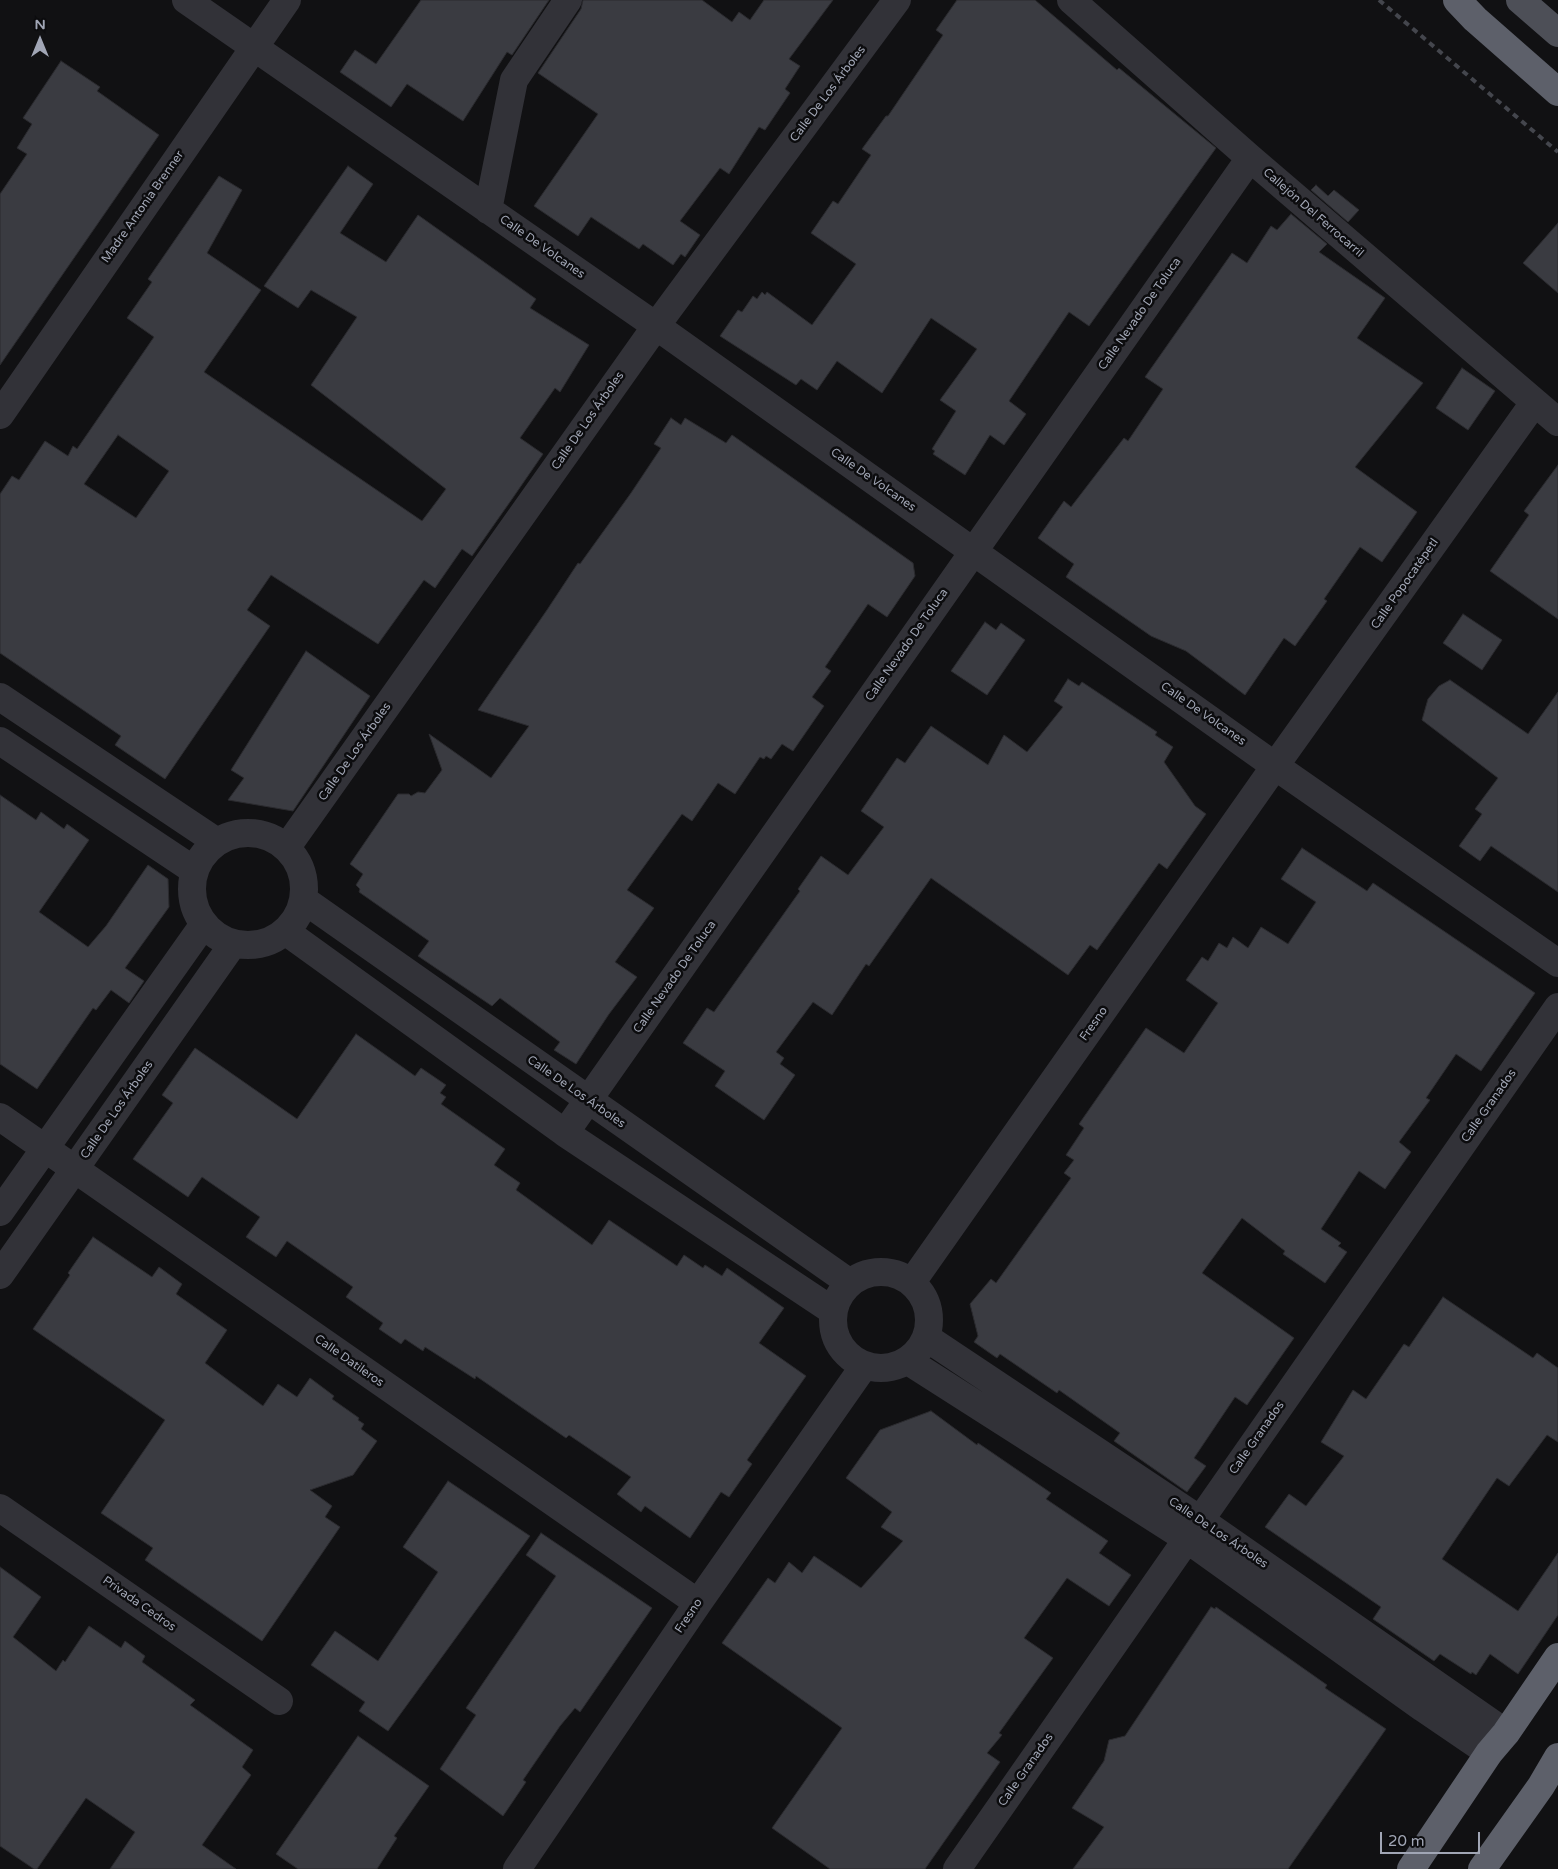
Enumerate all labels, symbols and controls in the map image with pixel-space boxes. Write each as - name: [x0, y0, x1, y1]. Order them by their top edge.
- north arrow: [15, 15, 65, 65]
- text: N: [34, 16, 46, 33]
- street label: Calle De Los Árboles: [787, 43, 869, 145]
- street label: Madre Antonia Brenner: [99, 148, 187, 266]
- street label: Callejón Del Ferrocarril: [1260, 165, 1366, 261]
- street label: Calle De Volcanes: [497, 212, 587, 282]
- street label: Calle Nevado De Toluca: [1096, 255, 1184, 373]
- street label: Calle De Los Árboles: [549, 369, 627, 473]
- street label: Calle De Volcanes: [828, 445, 918, 515]
- street label: Calle Popocatépetl: [1368, 536, 1442, 632]
- street label: Calle Nevado De Toluca: [863, 586, 951, 704]
- street label: Calle De Volcanes: [1158, 679, 1248, 749]
- street label: Calle De Los Árboles: [316, 700, 394, 804]
- street label: Calle Nevado De Toluca: [631, 918, 719, 1036]
- street label: Fresno: [1077, 1004, 1111, 1044]
- street label: Calle De Los Árboles: [524, 1053, 628, 1131]
- street label: Calle De Los Árboles: [78, 1058, 156, 1162]
- street label: Calle Granados: [1458, 1067, 1520, 1145]
- street label: Calle Datileros: [312, 1332, 386, 1390]
- street label: Calle Granados: [1226, 1399, 1288, 1477]
- street label: Calle De Los Árboles: [1166, 1494, 1270, 1572]
- street label: Privada Cedros: [100, 1573, 178, 1635]
- street label: Fresno: [672, 1596, 706, 1636]
- street label: Calle Granados: [995, 1731, 1057, 1809]
- scale bar: [1383, 1822, 1483, 1854]
- text: 20 m: [1388, 1832, 1425, 1850]

